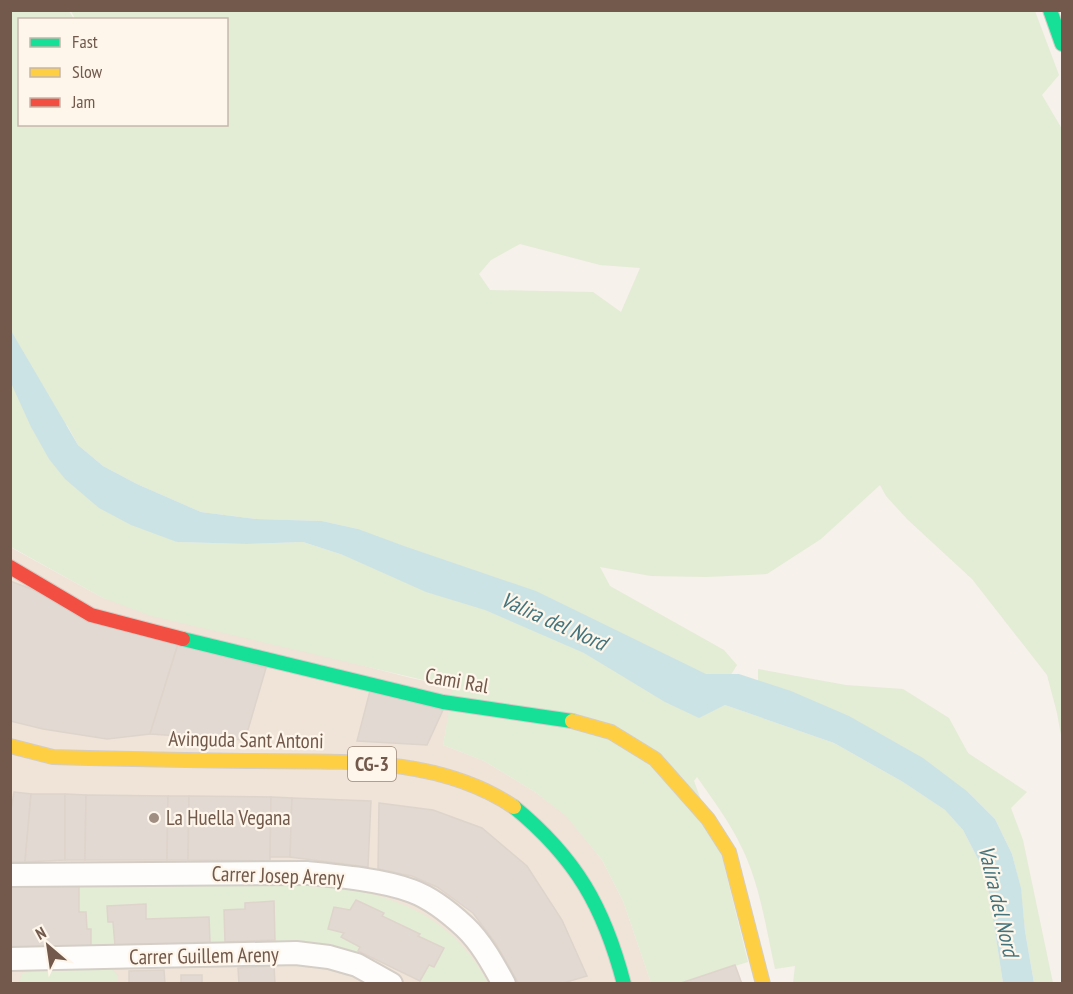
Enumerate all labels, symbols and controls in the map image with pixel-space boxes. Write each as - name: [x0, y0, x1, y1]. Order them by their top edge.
- legend: [18, 18, 228, 126]
- text: Fast: [72, 30, 98, 53]
- text: Slow: [72, 60, 103, 83]
- text: Jam: [71, 90, 95, 113]
- water label: Valira del Nord: [497, 585, 614, 658]
- street label: Cami Ral: [423, 662, 491, 699]
- street label: Avinguda Sant Antoni: [168, 725, 324, 754]
- road number: CG-3: [348, 747, 396, 781]
- place label: La Huella Vegana: [166, 804, 291, 831]
- marker: La Huella Vegana: [147, 811, 161, 825]
- water label: Valira del Nord: [973, 843, 1026, 962]
- street label: Carrer Josep Areny: [211, 860, 345, 891]
- north arrow: [18, 916, 78, 976]
- text: N: [32, 922, 49, 944]
- street label: Carrer Guillem Areny: [129, 941, 279, 970]

